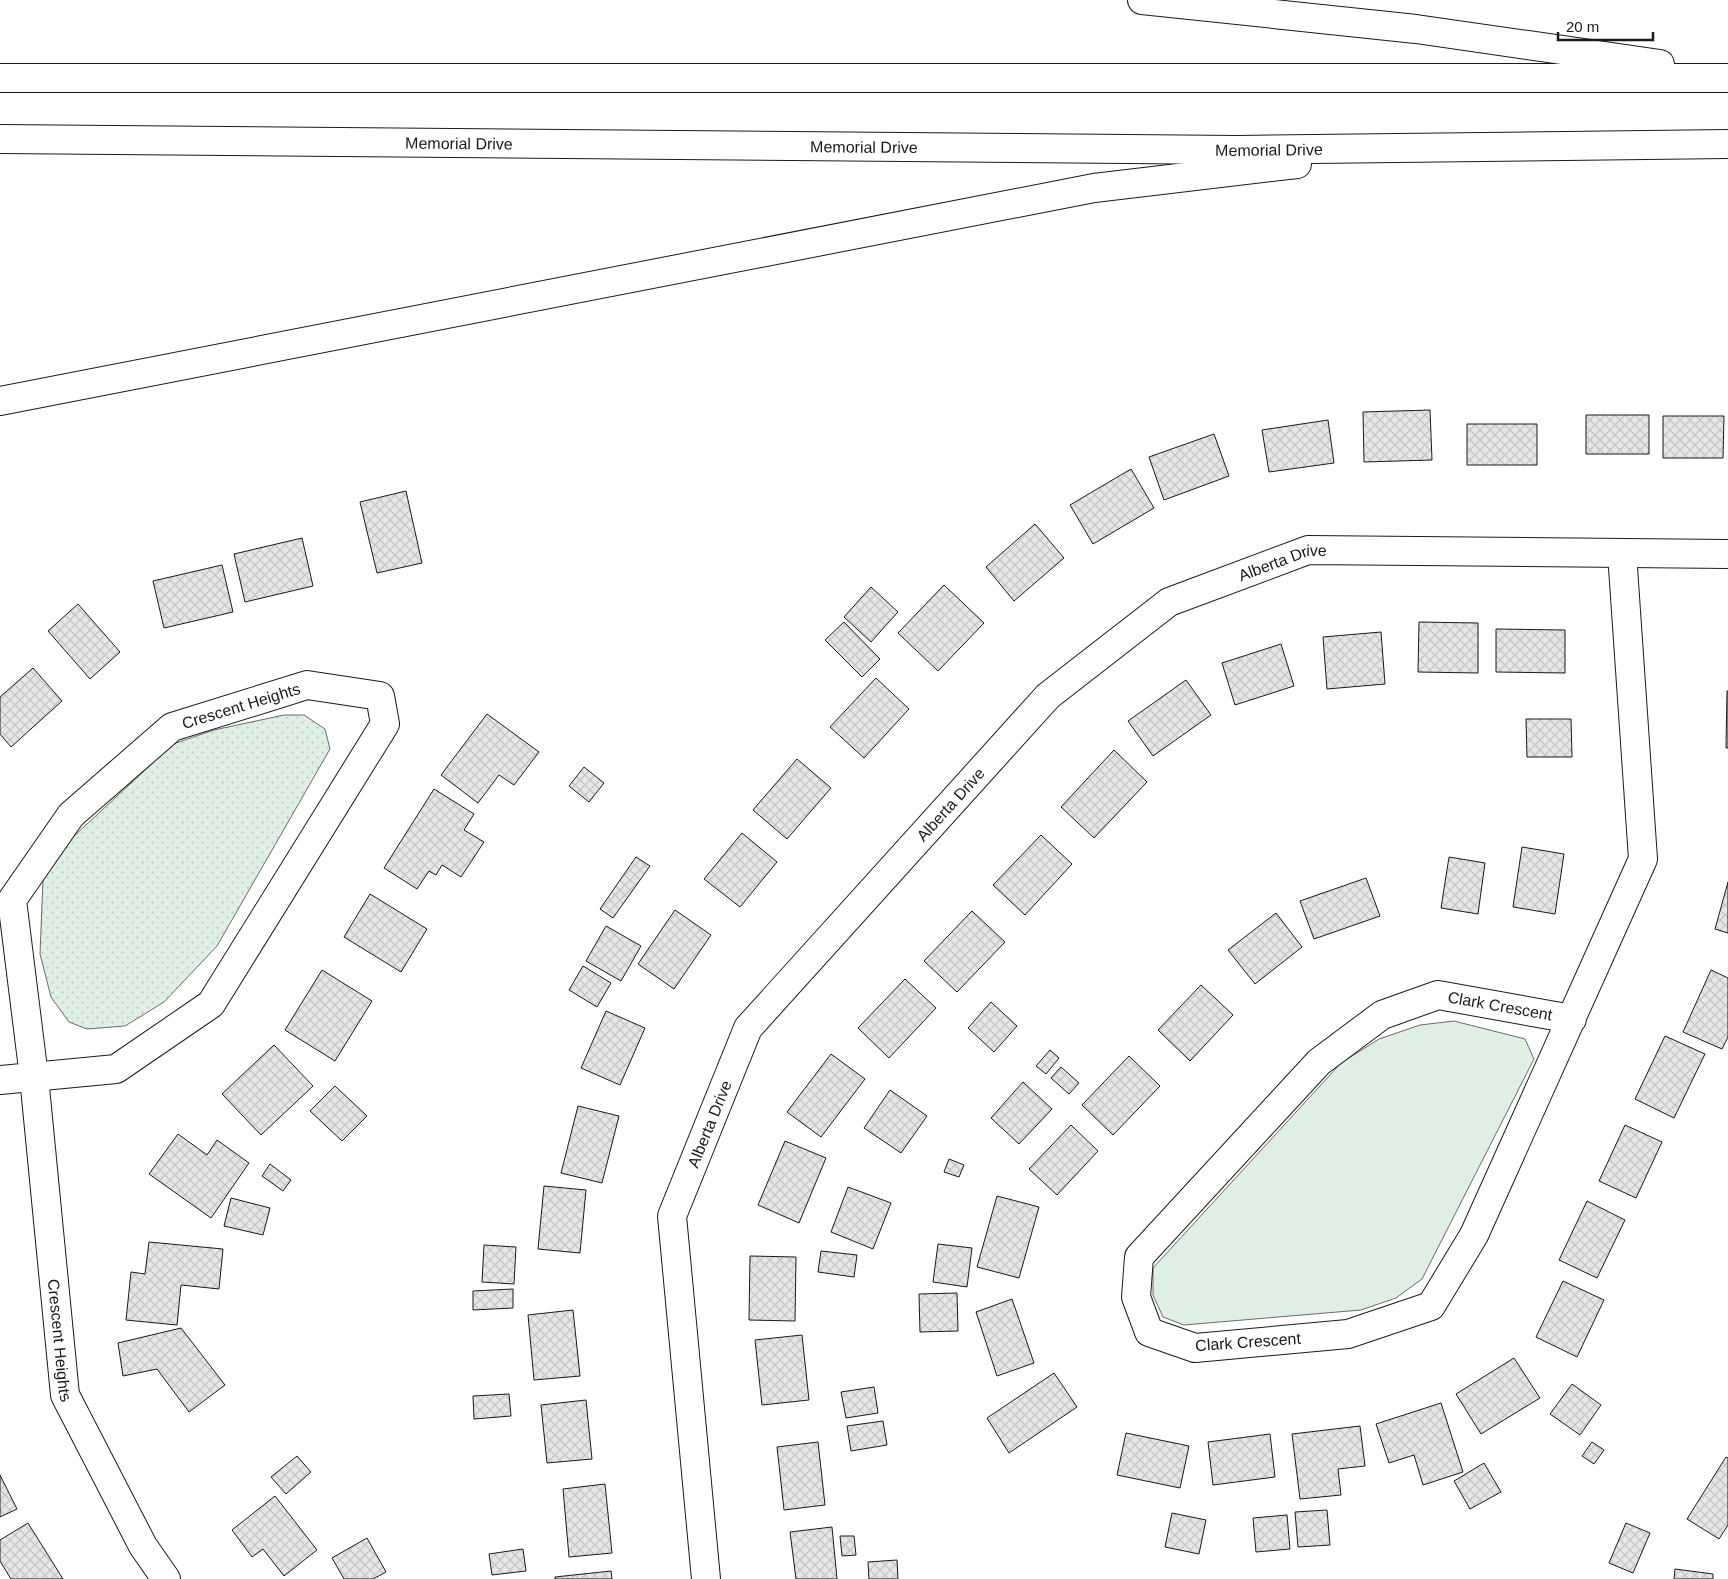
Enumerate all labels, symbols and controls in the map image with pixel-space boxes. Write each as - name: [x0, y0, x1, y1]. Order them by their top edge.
- scale bar: [1558, 10, 1653, 42]
- text: 20 m: [1566, 18, 1599, 35]
- street label: Memorial Drive: [405, 134, 513, 152]
- street label: Memorial Drive: [810, 138, 918, 156]
- street label: Memorial Drive: [1215, 140, 1323, 159]
- street label: Alberta Drive: [1236, 541, 1327, 584]
- street label: Crescent Heights: [180, 680, 302, 732]
- street label: Alberta Drive: [913, 764, 988, 844]
- street label: Clark Crescent: [1446, 988, 1554, 1024]
- street label: Alberta Drive: [684, 1078, 735, 1170]
- street label: Crescent Heights: [45, 1278, 75, 1404]
- street label: Clark Crescent: [1195, 1330, 1302, 1354]

